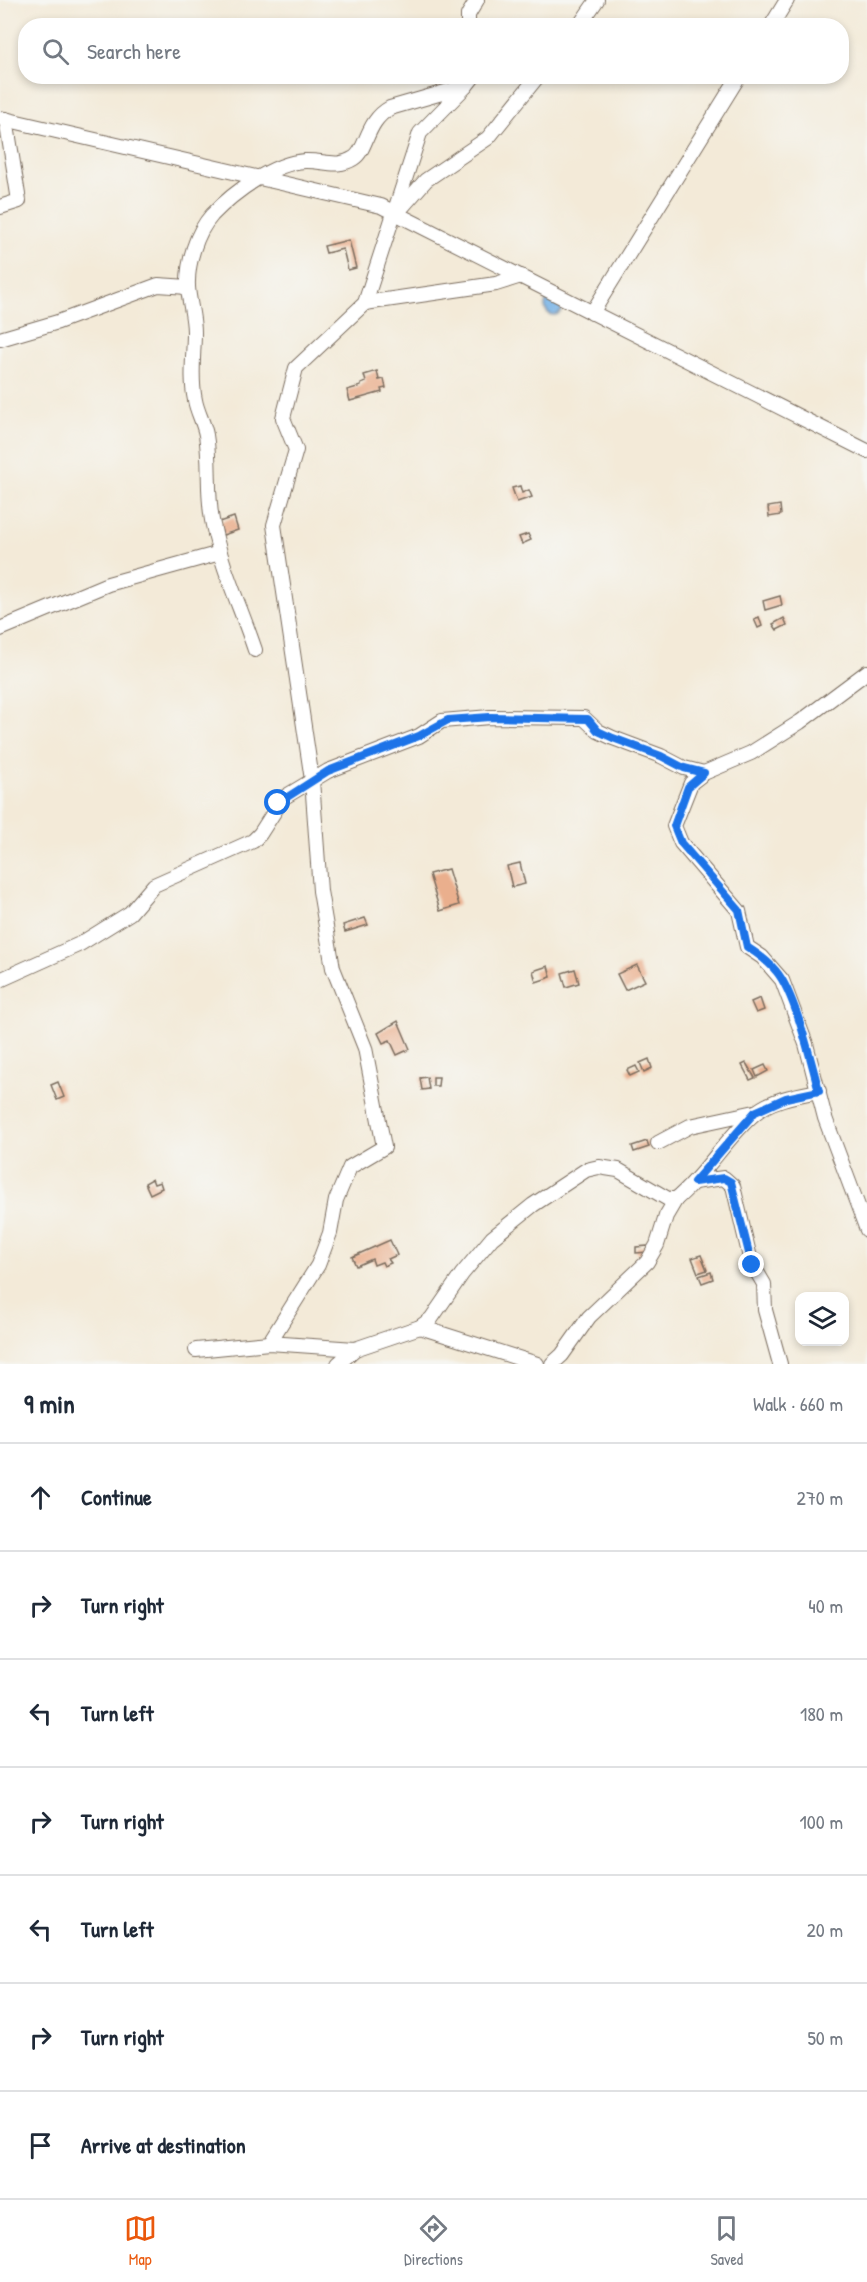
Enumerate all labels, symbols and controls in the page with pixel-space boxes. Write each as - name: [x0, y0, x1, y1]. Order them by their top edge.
- search box: [18, 18, 849, 84]
- icon: search: [39, 35, 72, 68]
- text: Search here: [87, 36, 181, 66]
- route start: [264, 789, 290, 815]
- route end: [738, 1251, 764, 1277]
- map controls: [795, 1292, 849, 1346]
- button: layers: [795, 1292, 849, 1346]
- text: 9 min: [24, 1386, 75, 1421]
- text: Walk · 660 m: [753, 1390, 843, 1417]
- icon: ahead: [24, 1481, 57, 1514]
- text: Continue: [81, 1482, 152, 1512]
- text: 270 m: [797, 1484, 843, 1511]
- icon: right: [24, 1589, 57, 1622]
- text: Turn right: [81, 1590, 164, 1620]
- text: 40 m: [808, 1592, 843, 1619]
- icon: left: [24, 1697, 57, 1730]
- text: Turn left: [81, 1698, 154, 1728]
- text: 180 m: [800, 1700, 843, 1727]
- icon: right: [24, 1805, 57, 1838]
- text: Turn right: [81, 1806, 164, 1836]
- text: 100 m: [800, 1808, 843, 1835]
- icon: left: [24, 1913, 57, 1946]
- text: Turn left: [81, 1914, 154, 1944]
- text: 20 m: [806, 1916, 843, 1943]
- icon: right: [24, 2021, 57, 2054]
- text: Turn right: [81, 2022, 164, 2052]
- text: 50 m: [807, 2024, 843, 2051]
- icon: arrive: [24, 2129, 57, 2162]
- text: Arrive at destination: [81, 2130, 246, 2160]
- tab: Map: [124, 2212, 157, 2270]
- tab: Directions: [404, 2212, 463, 2270]
- tab: Saved: [710, 2212, 743, 2270]

